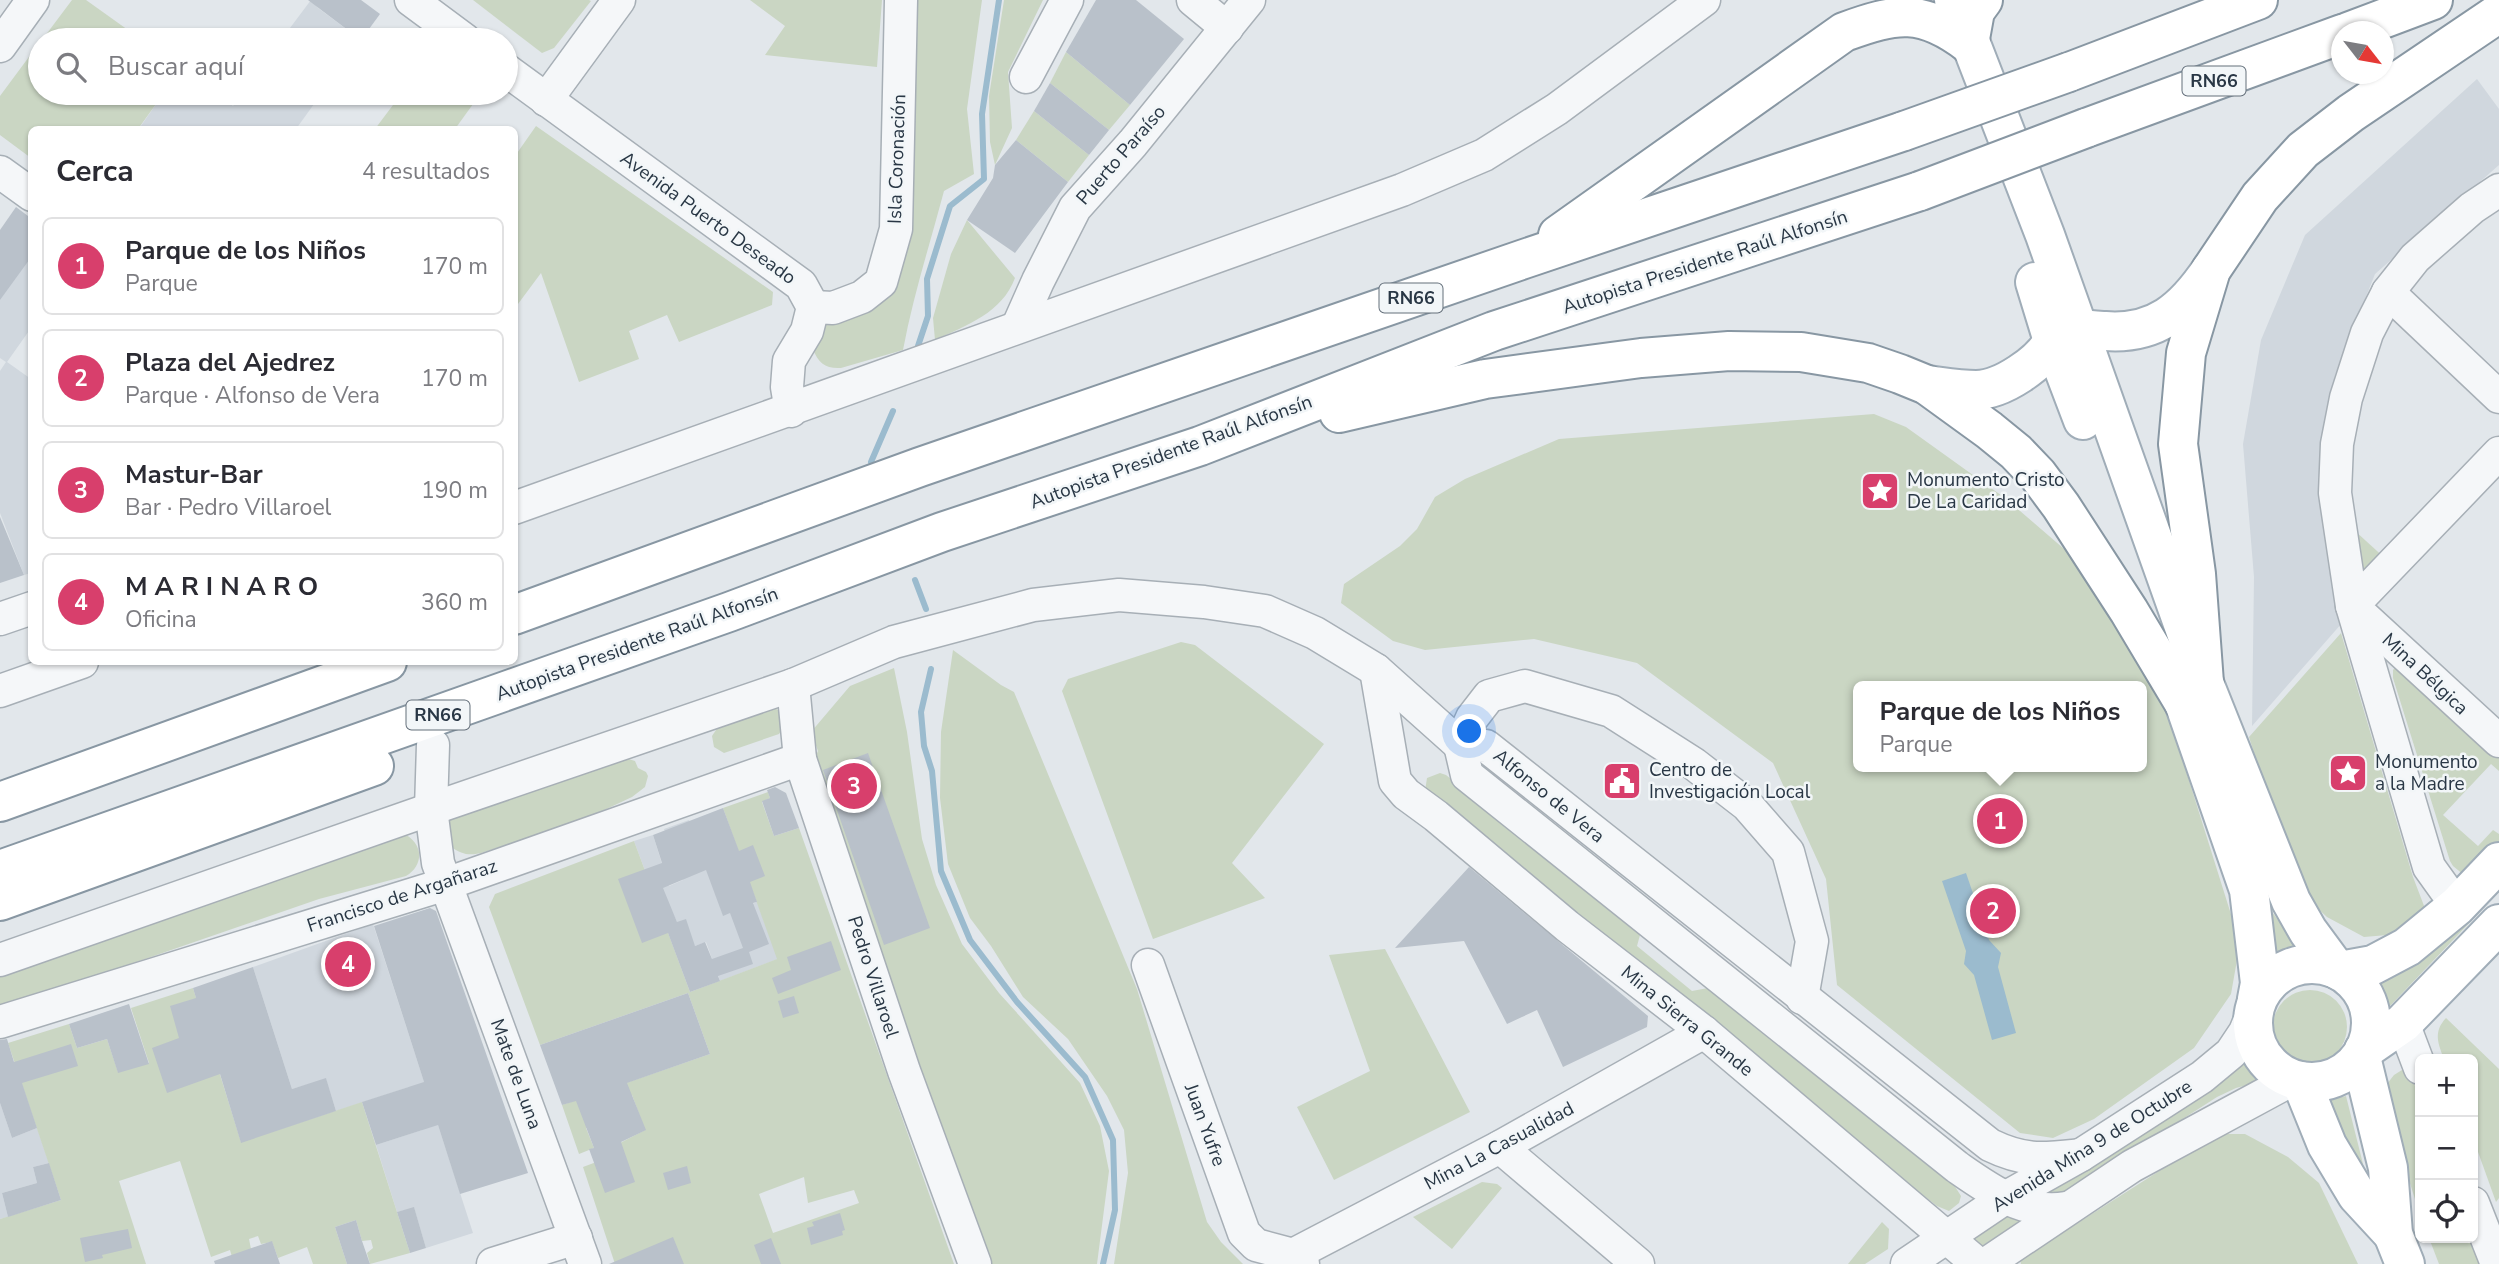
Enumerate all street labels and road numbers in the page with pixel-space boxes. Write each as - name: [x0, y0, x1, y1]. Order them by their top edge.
- road number: RN66: [2182, 66, 2246, 96]
- street label: Isla Coronación: [882, 94, 912, 224]
- street label: Puerto Paraíso: [1070, 99, 1172, 211]
- street label: Avenida Puerto Deseado: [615, 145, 801, 291]
- street label: Autopista Presidente Raúl Alfonsín: [1559, 204, 1851, 320]
- road number: RN66: [1380, 284, 1442, 312]
- street label: Autopista Presidente Raúl Alfonsín: [1026, 389, 1316, 515]
- street label: Autopista Presidente Raúl Alfonsín: [492, 581, 782, 707]
- street label: Mina Bélgica: [2376, 627, 2474, 721]
- road number: RN66: [406, 700, 470, 730]
- street label: Alfonso de Vera: [1488, 743, 1610, 849]
- street label: Francisco de Argañaraz: [304, 853, 501, 939]
- street label: Pedro Villaroel: [841, 913, 905, 1042]
- street label: Mina Sierra Grande: [1615, 959, 1759, 1083]
- street label: Mate de Luna: [484, 1015, 548, 1133]
- street label: Avenida Mina 9 de Octubre: [1987, 1074, 2197, 1218]
- street label: Juan Yufre: [1178, 1079, 1232, 1170]
- street label: Mina La Casualidad: [1419, 1095, 1579, 1197]

